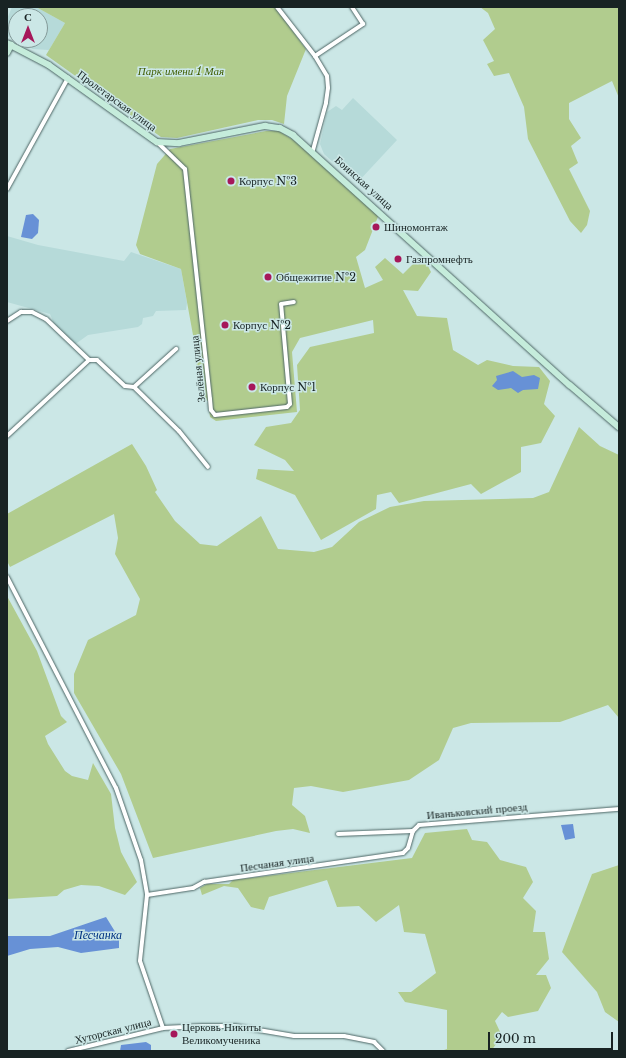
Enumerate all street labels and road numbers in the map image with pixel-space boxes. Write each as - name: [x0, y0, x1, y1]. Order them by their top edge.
- street label: Пролетарская улица: [75, 68, 159, 134]
- street label: Боинская улица: [332, 153, 396, 213]
- street label: Зелёная улица: [188, 335, 208, 403]
- street label: Иваньковский проезд: [426, 800, 528, 822]
- street label: Песчаная улица: [239, 851, 315, 875]
- street label: Хуторская улица: [73, 1015, 153, 1047]

